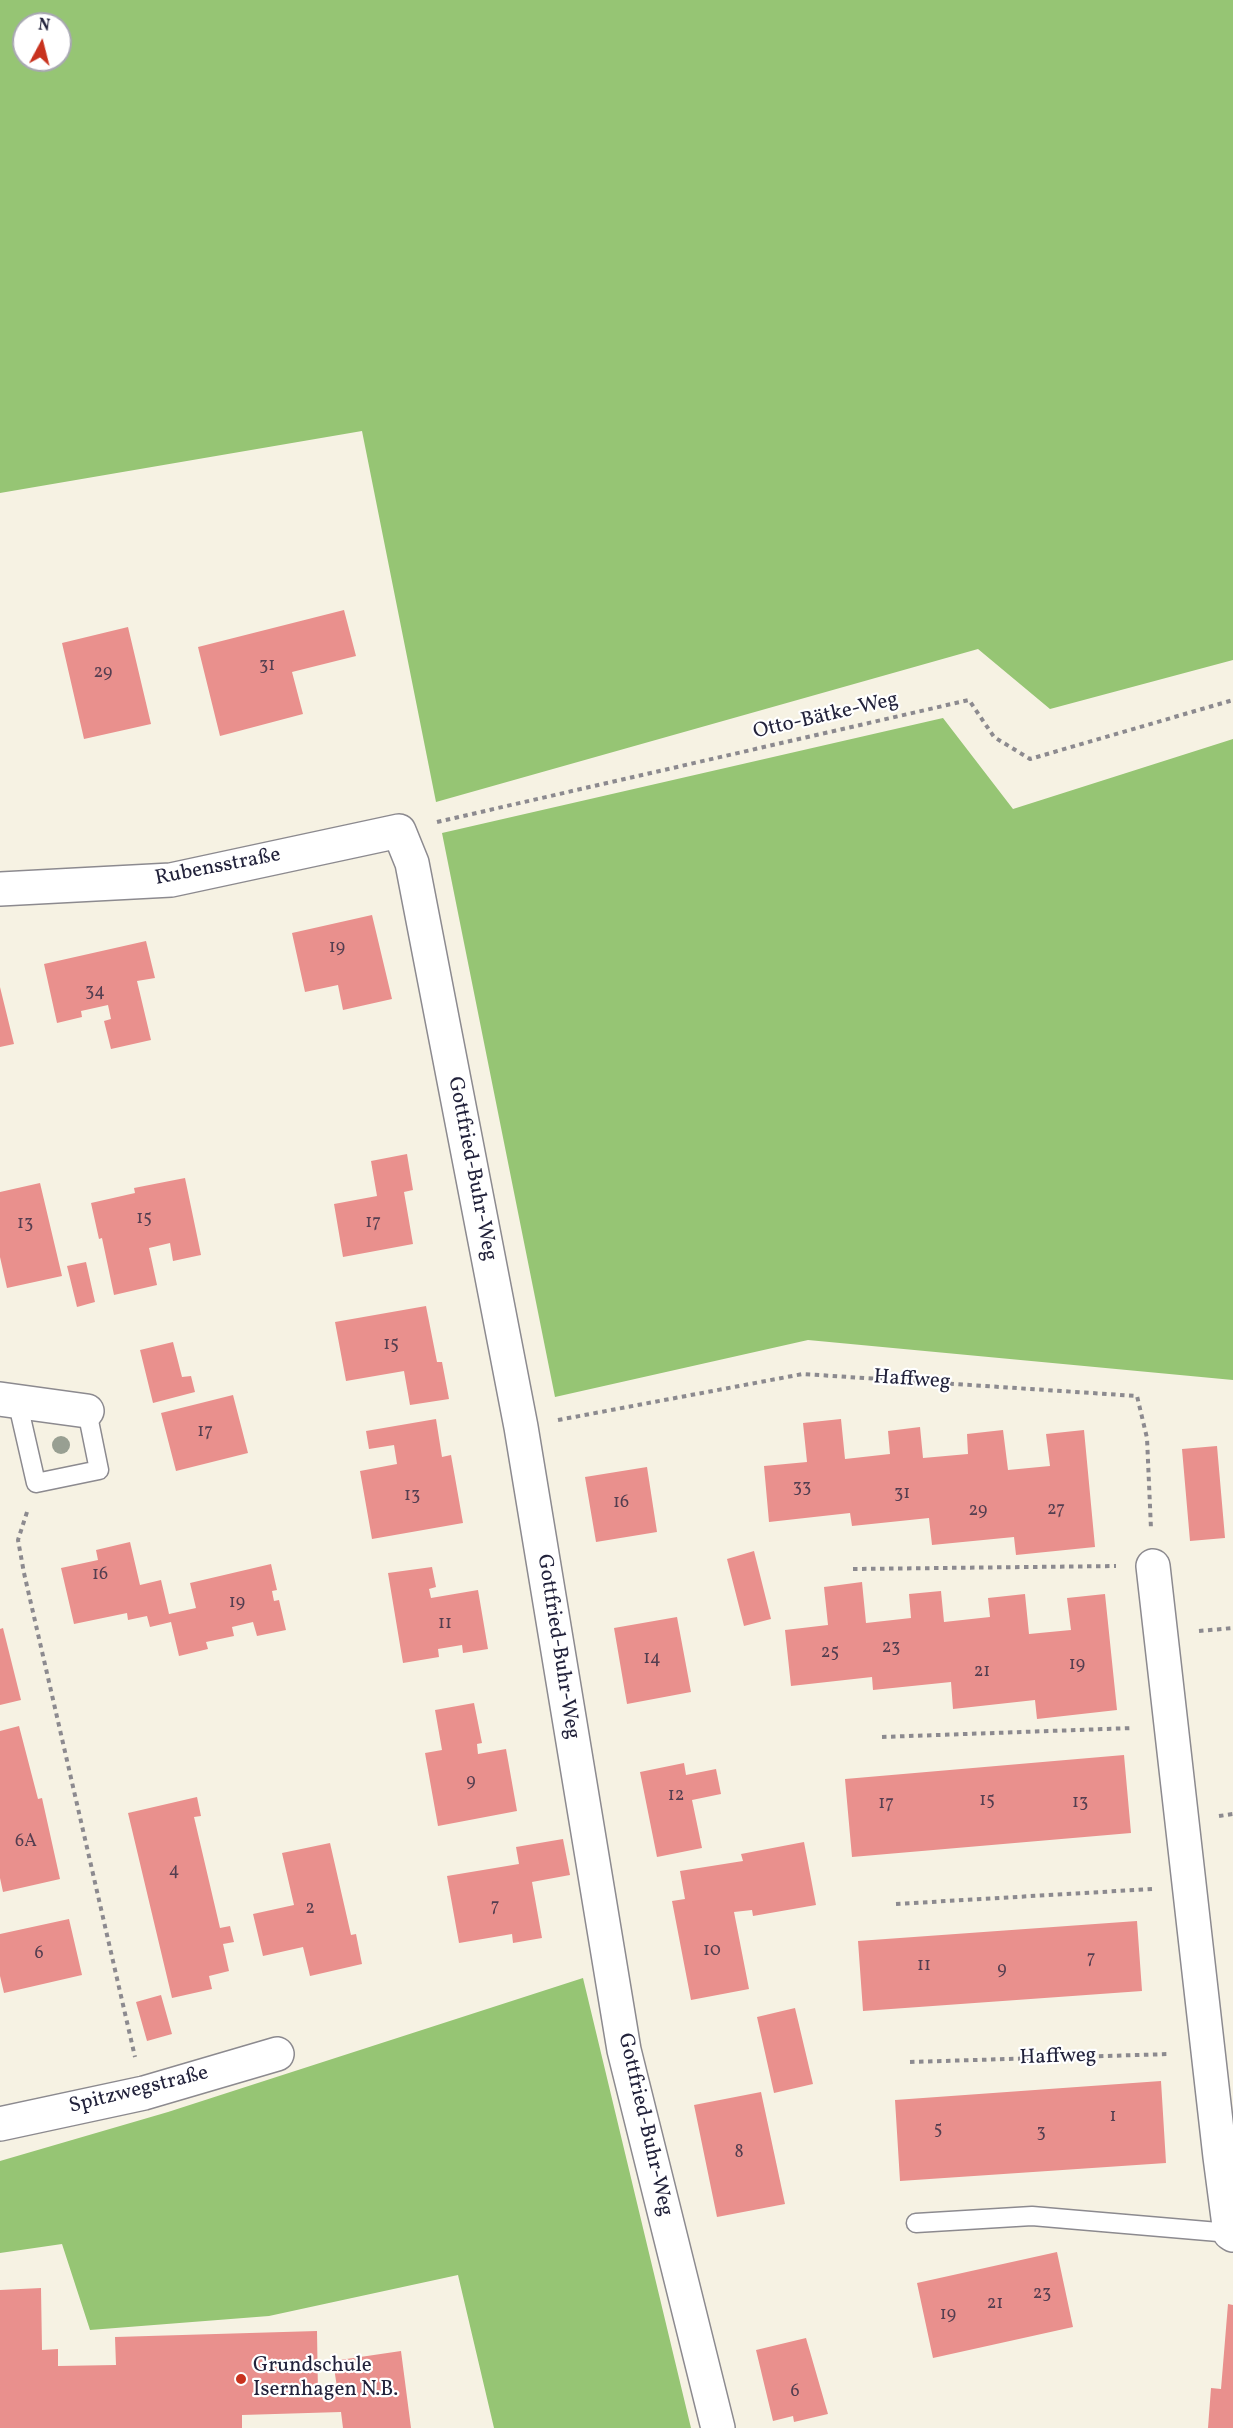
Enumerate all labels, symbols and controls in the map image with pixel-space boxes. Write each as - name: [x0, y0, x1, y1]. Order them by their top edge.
- north arrow: [12, 12, 72, 72]
- text: N: [37, 14, 51, 38]
- house number: 31: [259, 656, 275, 678]
- house number: 29: [94, 663, 112, 685]
- street label: Otto-Bätke-Weg: [751, 688, 901, 746]
- street label: Rubensstraße: [153, 843, 283, 893]
- house number: 19: [329, 938, 345, 960]
- house number: 34: [85, 982, 105, 1004]
- street label: Gottfried-Buhr-Weg: [441, 1075, 501, 1263]
- house number: 15: [136, 1209, 152, 1231]
- house number: 17: [365, 1213, 381, 1235]
- house number: 13: [17, 1214, 33, 1236]
- house number: 15: [383, 1335, 399, 1357]
- street label: Haffweg: [873, 1366, 951, 1396]
- house number: 17: [197, 1422, 213, 1444]
- house number: 33: [793, 1478, 811, 1500]
- house number: 31: [894, 1484, 910, 1506]
- house number: 13: [404, 1486, 420, 1508]
- house number: 16: [613, 1493, 629, 1515]
- house number: 27: [1047, 1500, 1065, 1522]
- house number: 29: [969, 1501, 987, 1523]
- street label: Gottfried-Buhr-Weg: [530, 1553, 584, 1741]
- house number: 16: [92, 1565, 108, 1587]
- house number: 19: [229, 1593, 245, 1615]
- house number: 11: [438, 1614, 452, 1636]
- house number: 23: [882, 1638, 900, 1660]
- house number: 25: [821, 1643, 839, 1665]
- house number: 14: [643, 1649, 661, 1671]
- house number: 19: [1069, 1655, 1085, 1677]
- house number: 21: [974, 1662, 990, 1684]
- house number: 9: [466, 1772, 476, 1794]
- house number: 12: [668, 1786, 684, 1808]
- house number: 15: [979, 1791, 995, 1813]
- house number: 13: [1072, 1793, 1088, 1815]
- house number: 17: [878, 1794, 894, 1816]
- house number: 6A: [15, 1832, 37, 1854]
- house number: 4: [169, 1861, 179, 1883]
- house number: 7: [491, 1897, 499, 1919]
- house number: 2: [305, 1899, 315, 1921]
- house number: 10: [703, 1941, 721, 1963]
- house number: 6: [34, 1944, 44, 1966]
- house number: 7: [1087, 1949, 1095, 1971]
- house number: 11: [917, 1956, 931, 1978]
- house number: 9: [997, 1960, 1007, 1982]
- street label: Gottfried-Buhr-Weg: [611, 2031, 677, 2219]
- street label: Haffweg: [1019, 2044, 1097, 2072]
- street label: Spitzwegstraße: [67, 2062, 211, 2120]
- house number: 1: [1110, 2107, 1116, 2129]
- house number: 5: [934, 2120, 942, 2142]
- house number: 3: [1036, 2123, 1046, 2145]
- house number: 8: [734, 2143, 744, 2165]
- house number: 23: [1033, 2284, 1051, 2306]
- house number: 21: [987, 2294, 1003, 2316]
- house number: 19: [940, 2305, 956, 2327]
- place label: Grundschule Isernhagen N.B.: [253, 2354, 398, 2404]
- marker: Grundschule Isernhagen N.B.: [234, 2372, 248, 2386]
- house number: 6: [790, 2382, 800, 2404]

